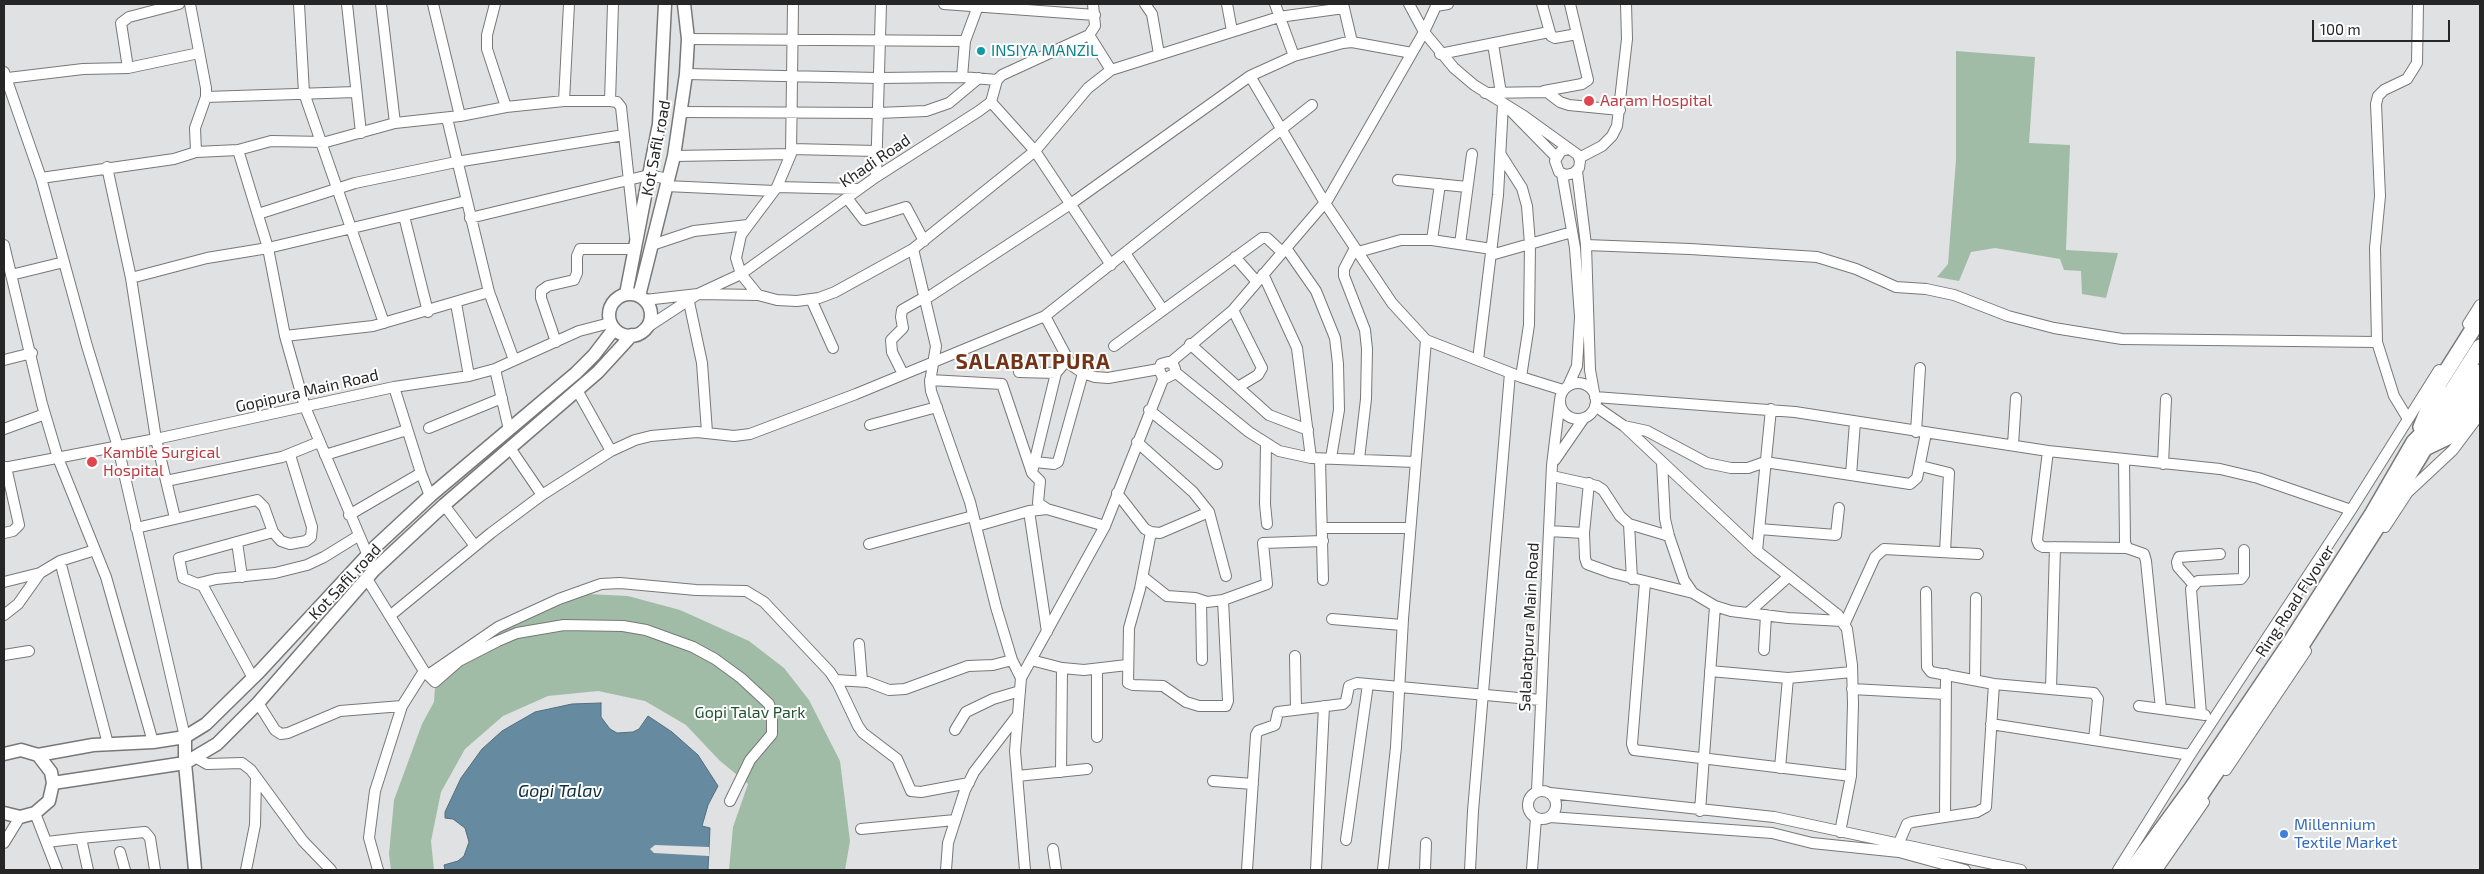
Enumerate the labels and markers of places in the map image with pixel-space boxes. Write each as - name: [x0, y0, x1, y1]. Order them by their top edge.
- place label: INSIYA MANZIL: [991, 41, 1098, 61]
- marker: INSIYA MANZIL: [975, 45, 987, 57]
- place label: Aaram Hospital: [1600, 91, 1712, 111]
- marker: Aaram Hospital: [1582, 94, 1596, 108]
- place label: Kamble Surgical Hospital: [103, 443, 220, 481]
- marker: Kamble Surgical Hospital: [85, 455, 99, 469]
- place label: Millennium Textile Market: [2294, 815, 2397, 853]
- marker: Millennium Textile Market: [2278, 828, 2290, 840]

